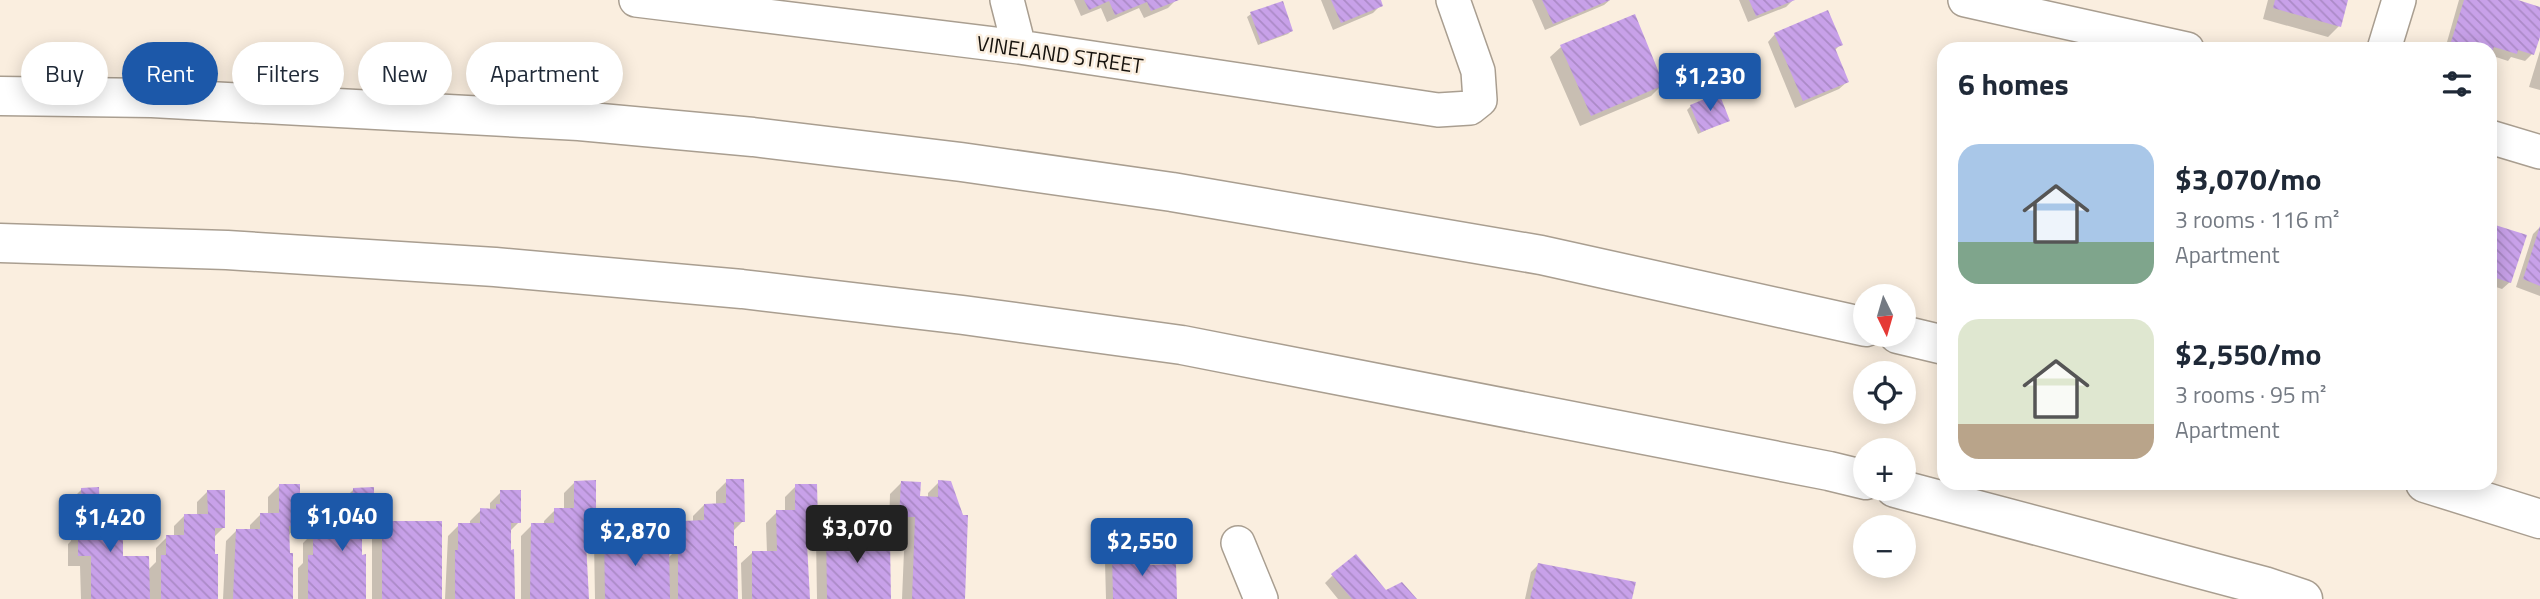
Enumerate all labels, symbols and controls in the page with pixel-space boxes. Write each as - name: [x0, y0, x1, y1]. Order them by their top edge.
- street label: VINELAND STREET: [975, 26, 1145, 82]
- chip: Buy: [21, 42, 108, 105]
- chip: Rent: [122, 42, 218, 105]
- chip: Filters: [232, 42, 344, 105]
- chip: New: [358, 42, 452, 105]
- chip: Apartment: [466, 42, 623, 105]
- pin: $1,230: [1653, 54, 1767, 113]
- text: $1,230: [1675, 58, 1745, 93]
- text: 6 homes: [1958, 61, 2069, 107]
- icon: filters: [2438, 65, 2476, 103]
- text: $3,070/mo: [2175, 156, 2321, 202]
- icon: home: [2014, 172, 2098, 256]
- text: 3 rooms · 116 m²: [2175, 202, 2339, 237]
- text: Apartment: [2175, 237, 2280, 272]
- north arrow: [1853, 284, 1916, 346]
- map controls: [1853, 284, 1916, 578]
- text: $2,550/mo: [2175, 331, 2321, 377]
- icon: home: [2014, 347, 2098, 431]
- button: locate: [1853, 361, 1916, 424]
- text: 3 rooms · 95 m²: [2175, 377, 2326, 412]
- text: Apartment: [2175, 412, 2280, 447]
- button: +: [1853, 438, 1916, 501]
- pin: $1,420: [53, 494, 167, 554]
- pin: $1,040: [285, 494, 399, 553]
- text: $1,040: [307, 498, 377, 533]
- text: $1,420: [75, 499, 145, 534]
- pin: $3,070: [800, 505, 914, 565]
- pin: $2,870: [578, 508, 692, 568]
- text: $3,070: [822, 510, 892, 545]
- text: $2,870: [600, 513, 670, 548]
- button: −: [1853, 515, 1916, 578]
- pin: $2,550: [1085, 518, 1199, 578]
- text: $2,550: [1107, 523, 1177, 558]

